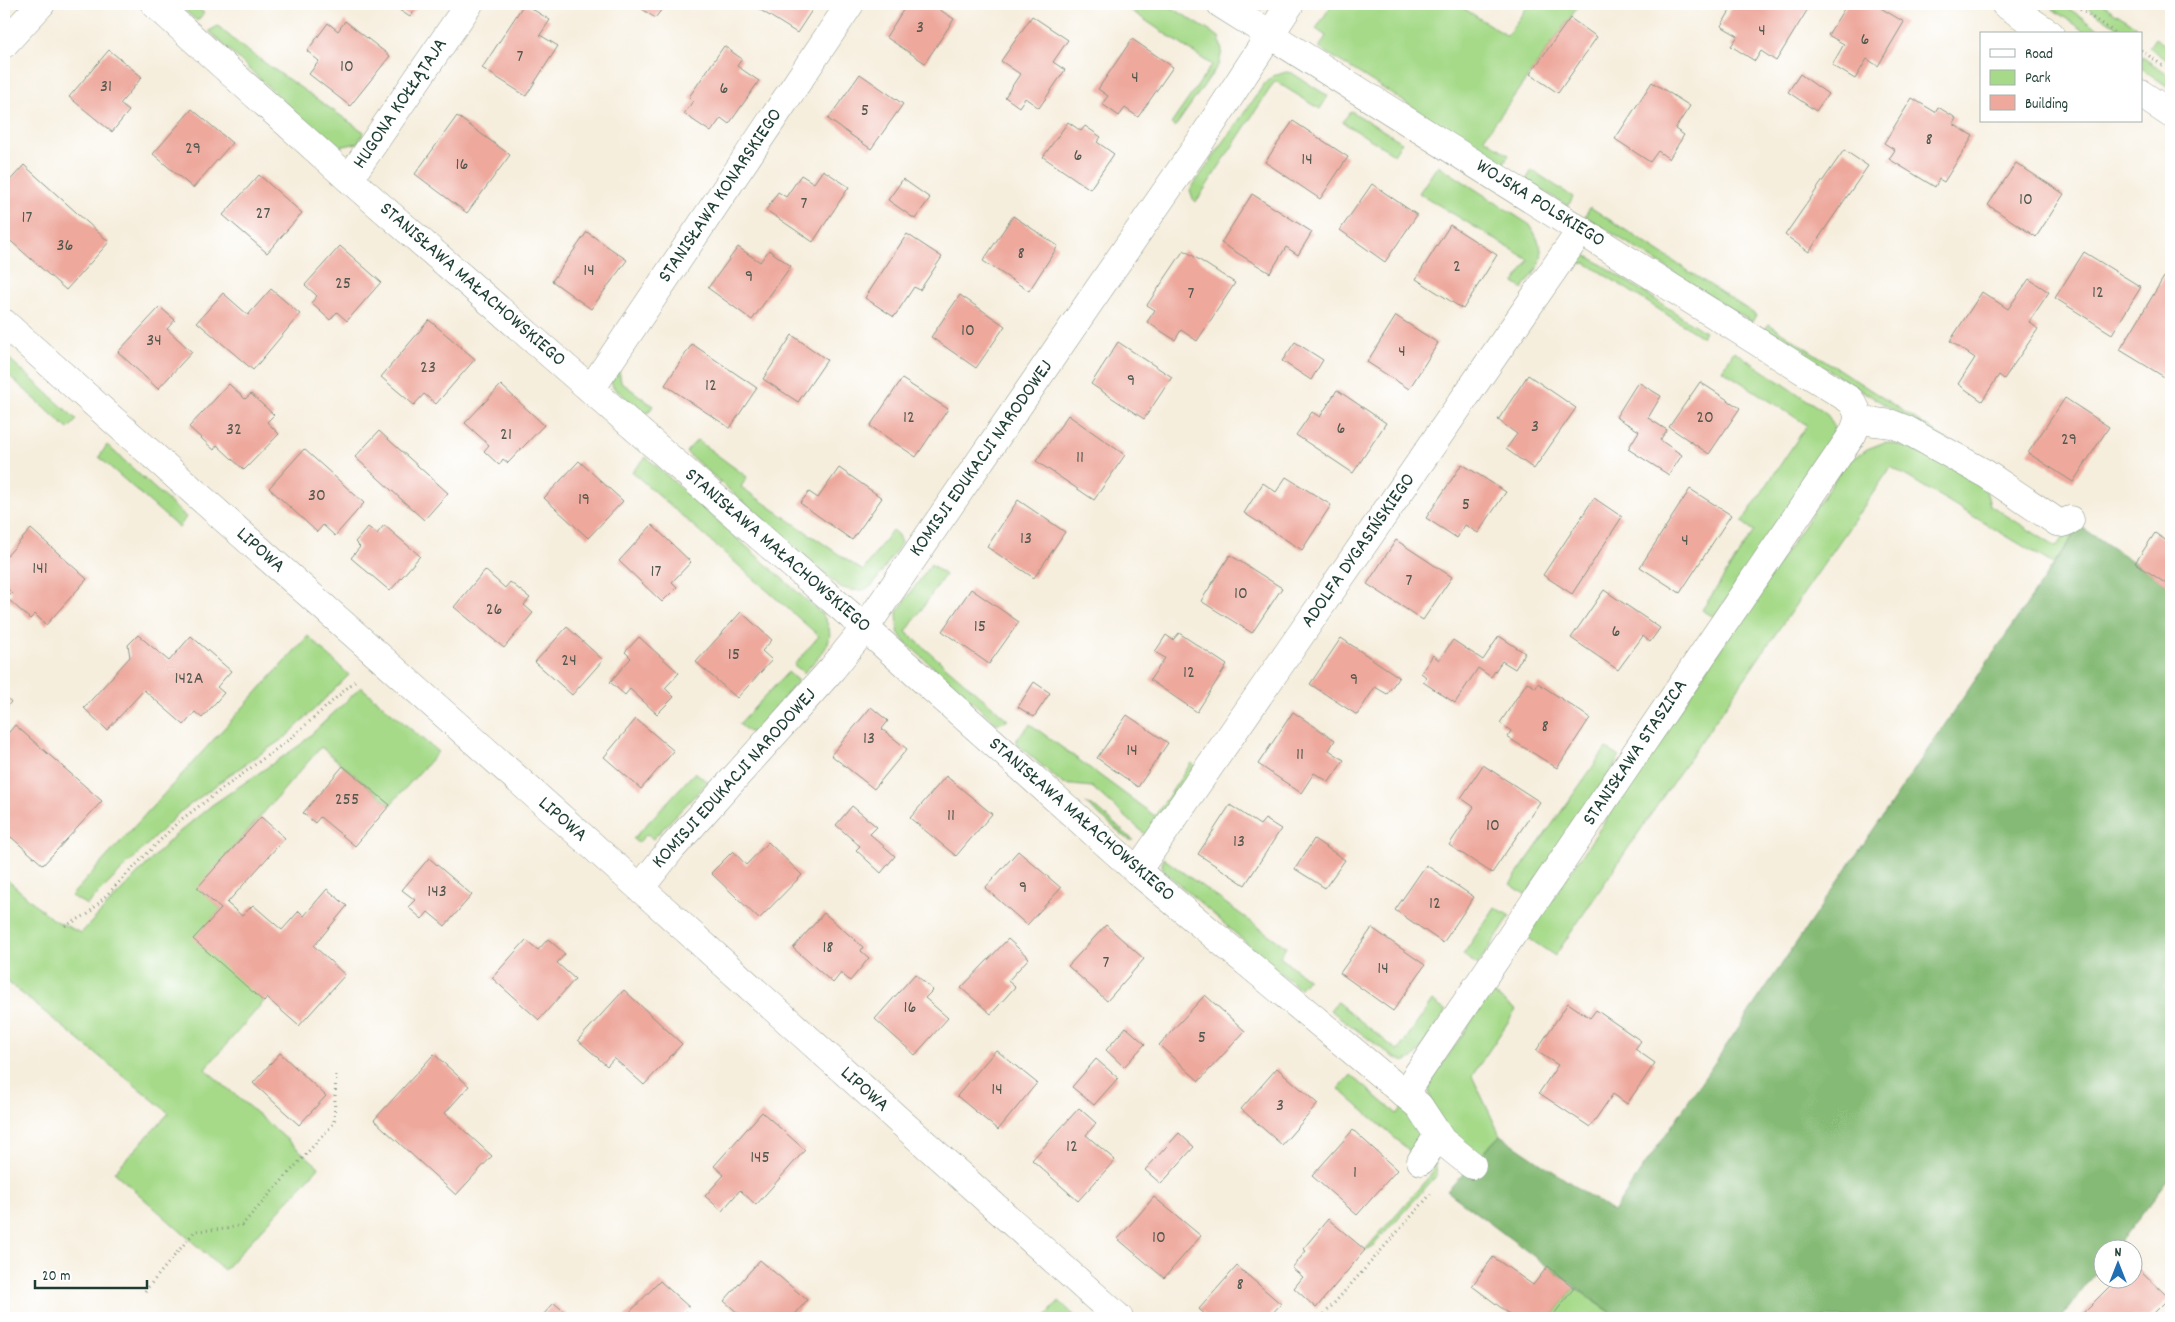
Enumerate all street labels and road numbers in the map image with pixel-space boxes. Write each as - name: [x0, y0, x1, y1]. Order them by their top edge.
- street label: HUGONA KOŁŁĄTAJA: [347, 33, 455, 175]
- street label: STANISŁAWA KONARSKIEGO: [652, 103, 790, 289]
- street label: WOJSKA POLSKIEGO: [1470, 153, 1610, 255]
- street label: STANISŁAWA MAŁACHOWSKIEGO: [373, 196, 571, 374]
- street label: KOMISJI EDUKACJI NARODOWEJ: [903, 355, 1061, 563]
- street label: STANISŁAWA MAŁACHOWSKIEGO: [678, 462, 876, 640]
- street label: ADOLFA DYGASIŃSKIEGO: [1295, 468, 1423, 634]
- street label: LIPOWA: [229, 521, 291, 581]
- street label: STANISŁAWA STASZICA: [1576, 674, 1696, 832]
- street label: KOMISJI EDUKACJI NARODOWEJ: [646, 683, 824, 875]
- street label: STANISŁAWA MAŁACHOWSKIEGO: [982, 731, 1180, 909]
- street label: LIPOWA: [531, 791, 593, 849]
- street label: LIPOWA: [833, 1060, 895, 1120]

